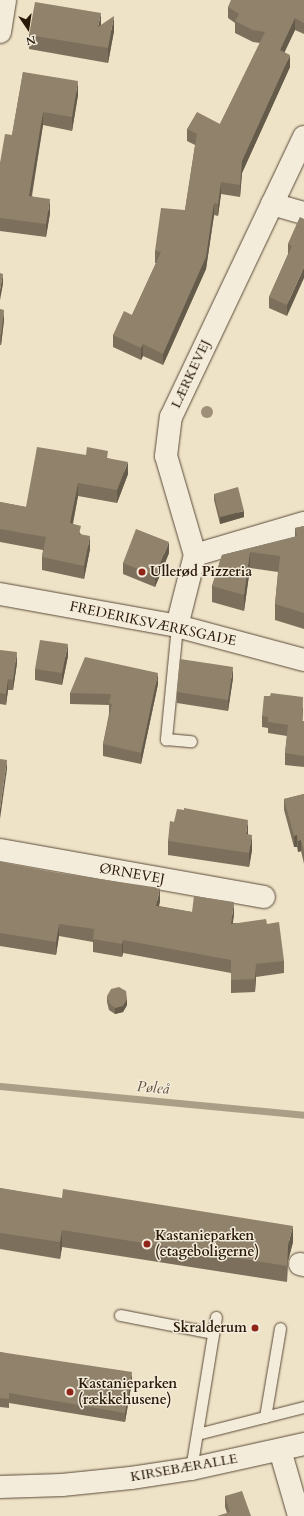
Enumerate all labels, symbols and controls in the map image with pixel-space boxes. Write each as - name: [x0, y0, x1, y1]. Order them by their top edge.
- north arrow: [8, 8, 48, 48]
- text: N: [24, 32, 37, 49]
- street label: LÆRKEVEJ: [168, 337, 214, 411]
- place label: Ullerød Pizzeria: [150, 564, 252, 580]
- marker: Ullerød Pizzeria: [137, 567, 147, 577]
- street label: FREDERIKSVÆRKSGADE: [68, 598, 238, 650]
- street label: ØRNEVEJ: [98, 860, 166, 888]
- water label: Pøleå: [136, 1078, 170, 1098]
- place label: Kastanieparken (etageboligerne): [155, 1228, 259, 1260]
- marker: Kastanieparken (etageboligerne): [142, 1239, 152, 1249]
- place label: Skralderum: [173, 1320, 247, 1336]
- marker: Skralderum: [250, 1323, 260, 1333]
- place label: Kastanieparken (rækkehusene): [78, 1376, 177, 1408]
- marker: Kastanieparken (rækkehusene): [65, 1387, 75, 1397]
- street label: KIRSEBÆRALLE: [129, 1450, 239, 1486]

